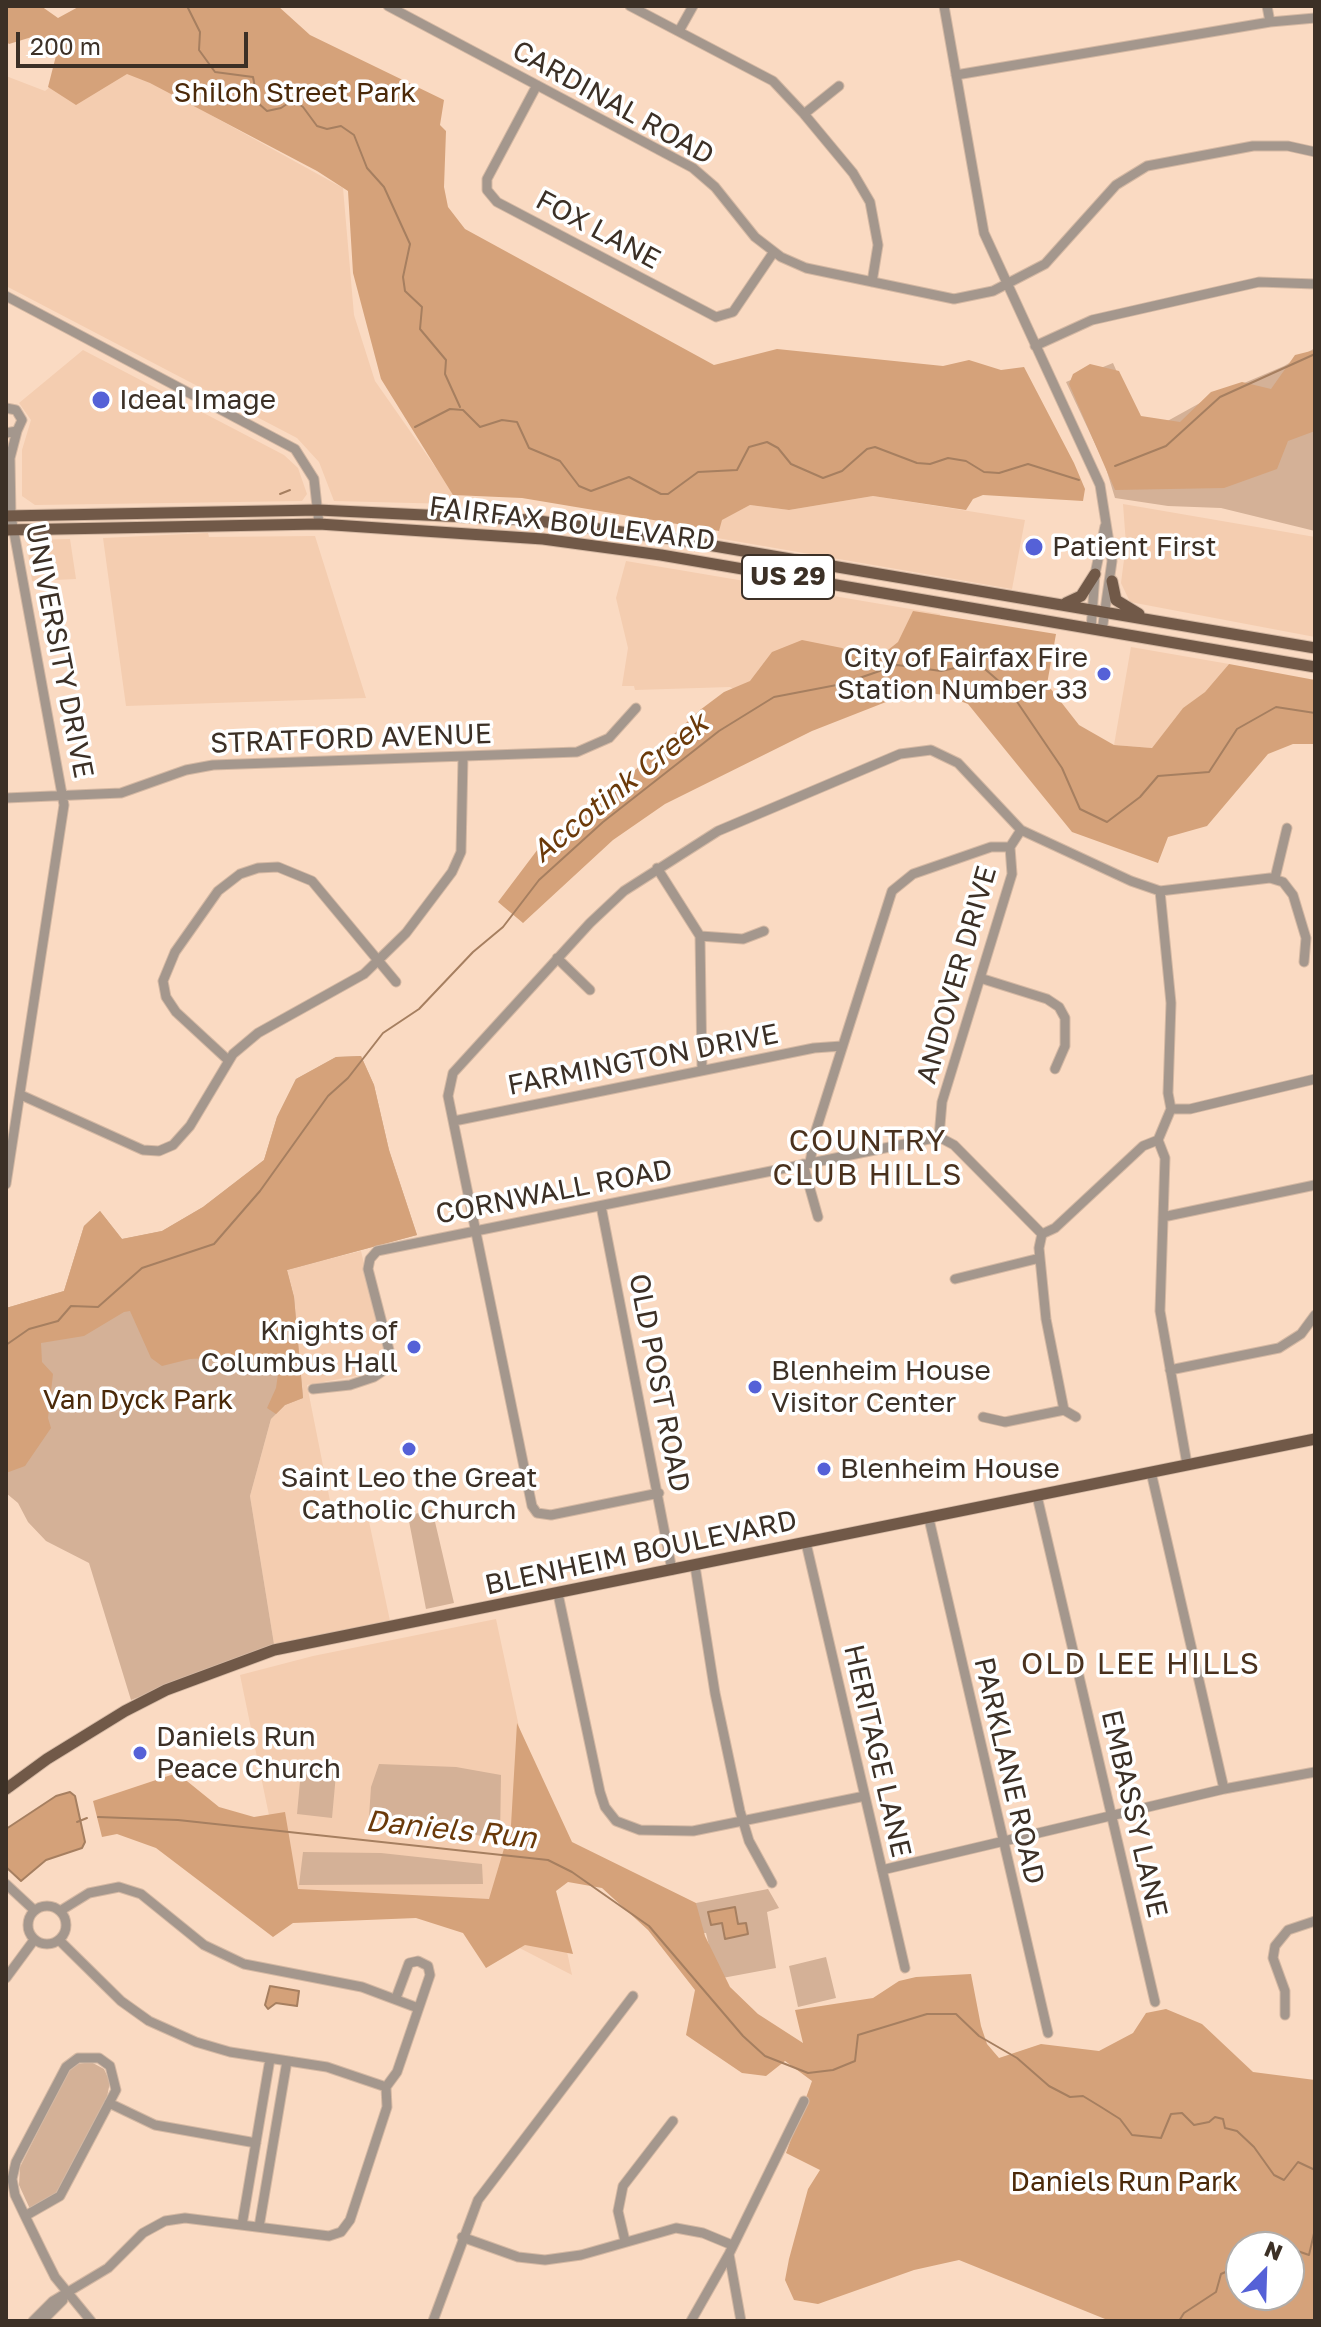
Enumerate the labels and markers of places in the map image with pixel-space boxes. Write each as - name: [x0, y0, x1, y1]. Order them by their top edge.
- place label: Ideal Image: [119, 383, 276, 417]
- marker: Ideal Image: [90, 389, 112, 411]
- place label: Patient First: [1052, 530, 1217, 564]
- marker: Patient First: [1023, 536, 1045, 558]
- place label: City of Fairfax Fire Station Number 33: [837, 641, 1088, 707]
- marker: City of Fairfax Fire Station Number 33: [1095, 665, 1113, 683]
- place label: Knights of Columbus Hall: [200, 1314, 398, 1380]
- marker: Knights of Columbus Hall: [405, 1338, 423, 1356]
- place label: Blenheim House Visitor Center: [771, 1354, 991, 1420]
- marker: Blenheim House Visitor Center: [746, 1378, 764, 1396]
- marker: Saint Leo the Great Catholic Church: [400, 1440, 418, 1458]
- place label: Blenheim House: [840, 1452, 1060, 1486]
- marker: Blenheim House: [815, 1460, 833, 1478]
- place label: Saint Leo the Great Catholic Church: [280, 1461, 538, 1527]
- place label: Daniels Run Peace Church: [156, 1720, 341, 1786]
- marker: Daniels Run Peace Church: [131, 1744, 149, 1762]

